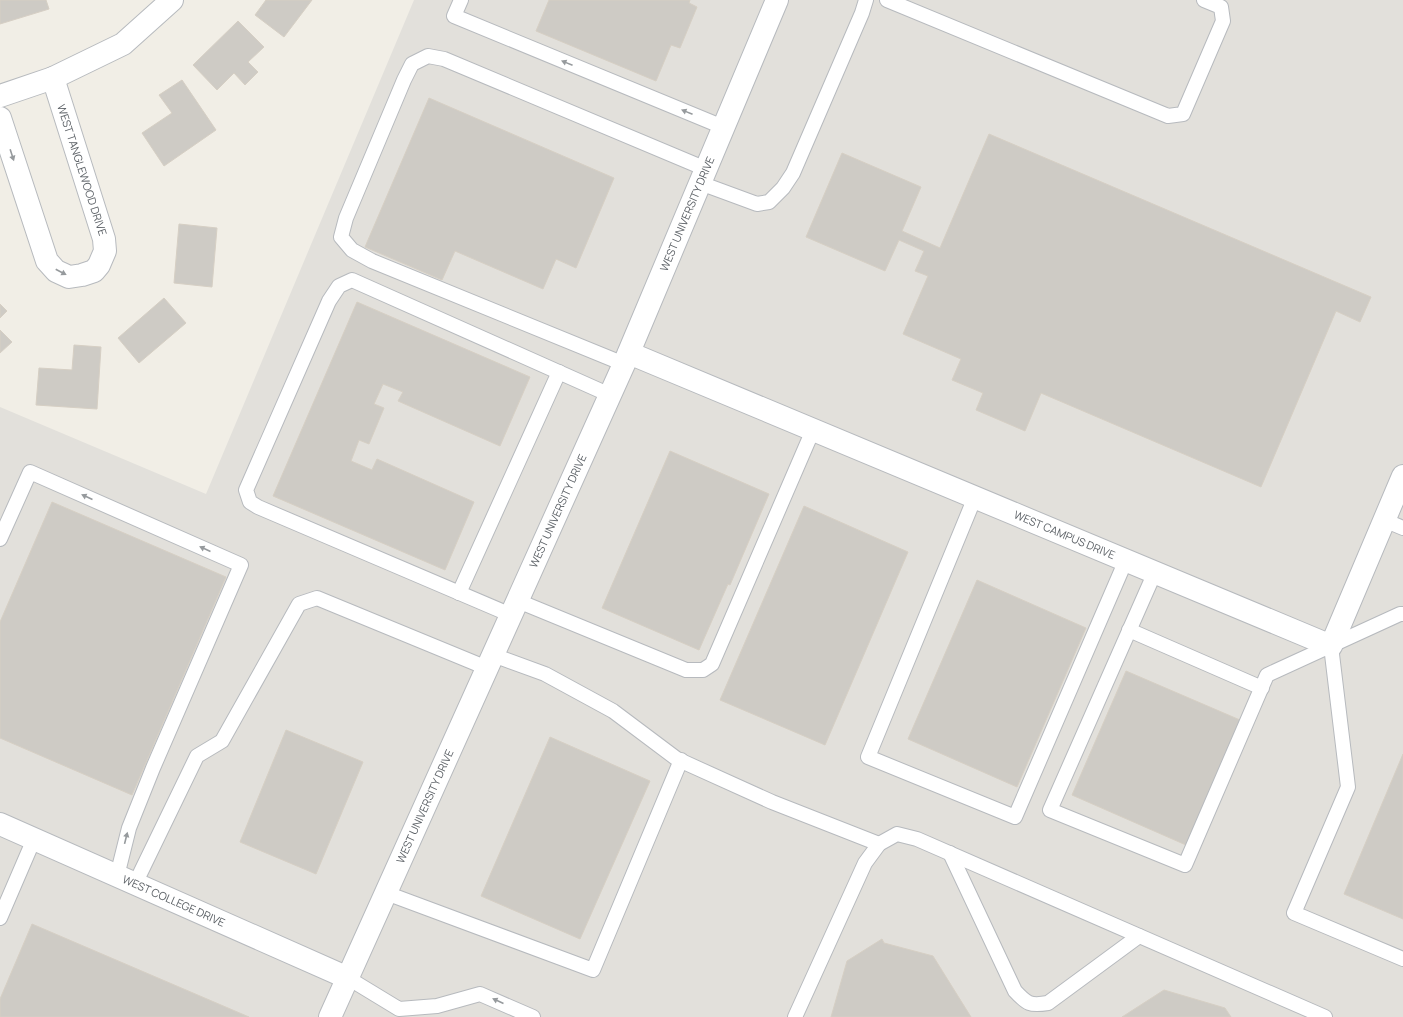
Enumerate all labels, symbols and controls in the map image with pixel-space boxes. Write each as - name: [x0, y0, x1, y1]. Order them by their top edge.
- one-way arrow: [561, 59, 573, 65]
- street label: WEST TANGLEWOOD DRIVE: [54, 102, 111, 237]
- one-way arrow: [681, 109, 693, 115]
- one-way arrow: [9, 149, 15, 161]
- street label: WEST UNIVERSITY DRIVE: [656, 154, 717, 273]
- one-way arrow: [55, 269, 67, 276]
- street label: WEST UNIVERSITY DRIVE: [525, 451, 590, 570]
- one-way arrow: [80, 493, 92, 499]
- street label: WEST CAMPUS DRIVE: [1012, 507, 1118, 562]
- one-way arrow: [200, 546, 211, 552]
- street label: WEST UNIVERSITY DRIVE: [392, 747, 457, 865]
- one-way arrow: [124, 832, 130, 844]
- street label: WEST COLLEGE DRIVE: [120, 871, 228, 930]
- one-way arrow: [491, 998, 503, 1004]

